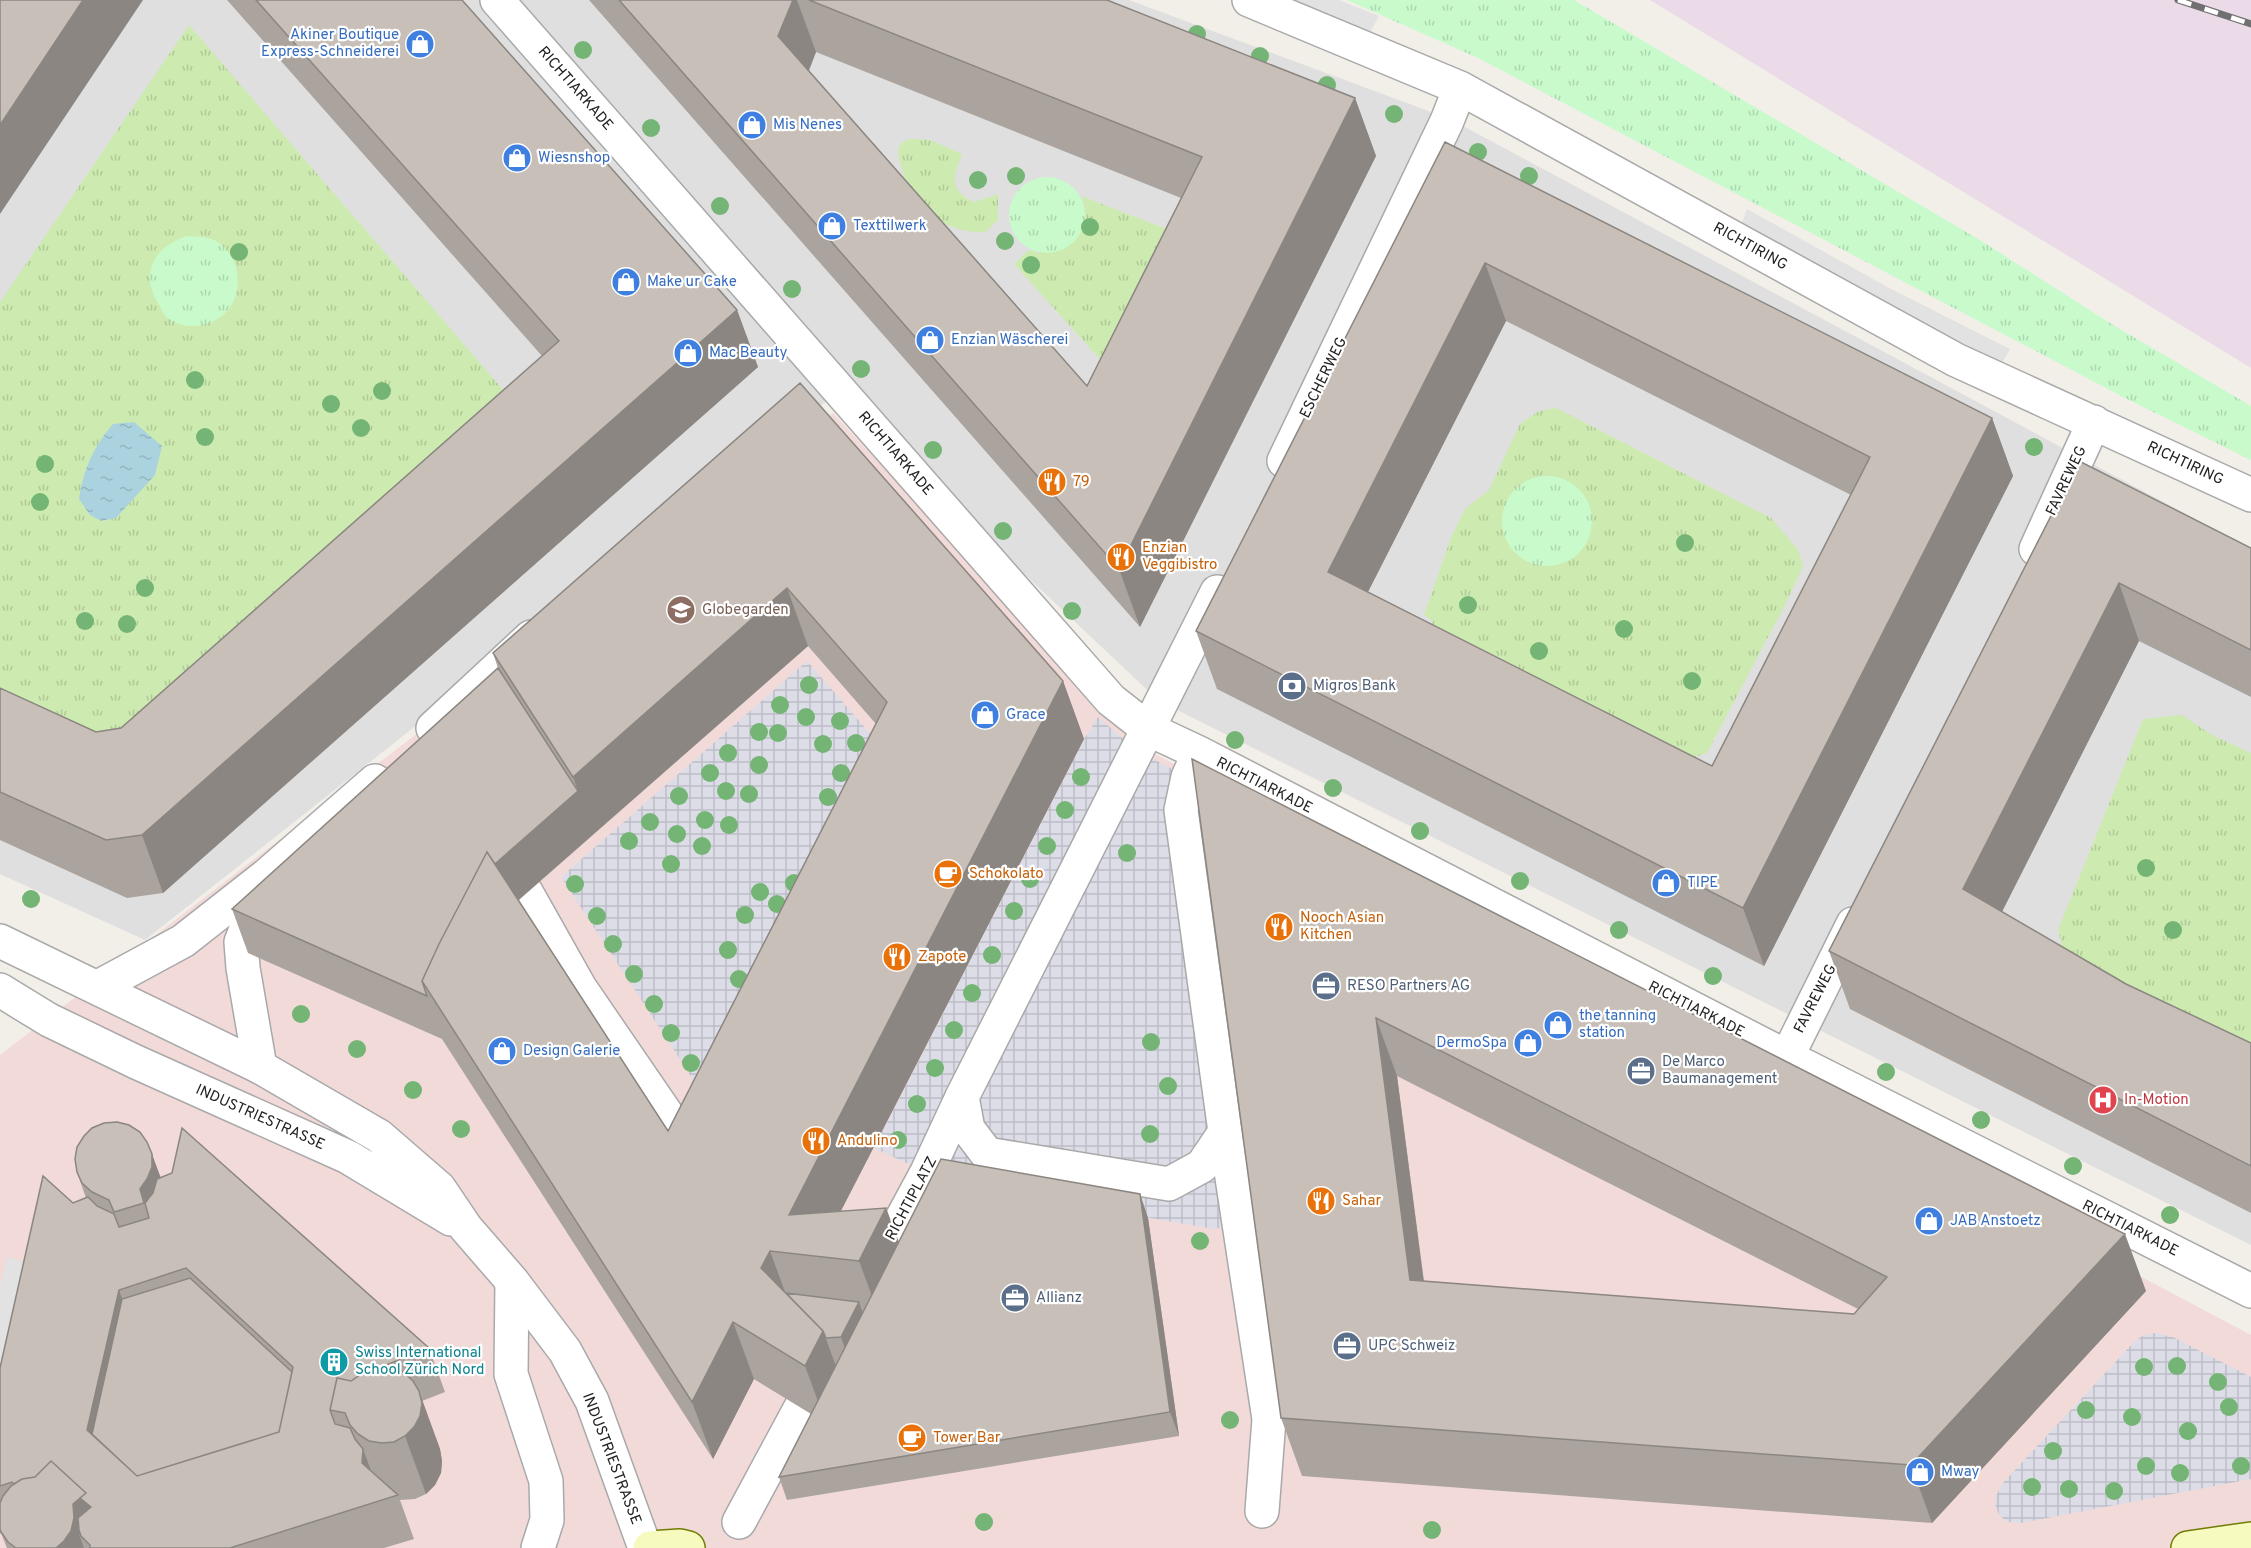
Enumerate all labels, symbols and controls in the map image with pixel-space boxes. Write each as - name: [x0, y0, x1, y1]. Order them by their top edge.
- place label: Akiner Boutique Express-Schneiderei: [261, 26, 399, 62]
- shop icon: Akiner Boutique Express-Schneiderei: [404, 28, 436, 60]
- street label: RICHTIARKADE: [533, 43, 617, 135]
- shop icon: Mis Nenes: [736, 109, 768, 141]
- place label: Mis Nenes: [773, 116, 842, 135]
- shop icon: Wiesnshop: [501, 142, 533, 174]
- place label: Wiesnshop: [538, 149, 610, 168]
- shop icon: Texttilwerk: [816, 210, 848, 242]
- place label: Texttilwerk: [853, 217, 927, 236]
- street label: RICHTIRING: [1709, 219, 1791, 275]
- shop icon: Make ur Cake: [610, 266, 642, 298]
- place label: Make ur Cake: [647, 273, 737, 292]
- shop icon: Enzian Wäscherei: [914, 324, 946, 356]
- place label: Enzian Wäscherei: [951, 331, 1068, 350]
- street label: ESCHERWEG: [1296, 334, 1352, 422]
- shop icon: Mac Beauty: [672, 337, 704, 369]
- place label: Mac Beauty: [709, 344, 787, 363]
- street label: RICHTIARKADE: [853, 408, 937, 500]
- street label: RICHTIRING: [2144, 438, 2226, 490]
- street label: FAVREWEG: [2043, 443, 2091, 519]
- restaurant icon: 79: [1036, 466, 1068, 498]
- place label: 79: [1073, 473, 1090, 492]
- place label: Enzian Veggibistro: [1142, 539, 1217, 575]
- restaurant icon: Enzian Veggibistro: [1105, 541, 1137, 573]
- school or university icon: Globegarden: [665, 594, 697, 626]
- place label: Globegarden: [702, 601, 789, 620]
- bank icon: Migros Bank: [1276, 670, 1308, 702]
- place label: Migros Bank: [1313, 677, 1396, 696]
- shop icon: Grace: [969, 699, 1001, 731]
- place label: Grace: [1006, 706, 1046, 725]
- street label: RICHTIARKADE: [1213, 754, 1315, 818]
- cafe icon: Schokolato: [932, 858, 964, 890]
- place label: Schokolato: [969, 865, 1044, 884]
- shop icon: TIPE: [1650, 867, 1682, 899]
- place label: TIPE: [1687, 874, 1718, 893]
- place label: Nooch Asian Kitchen: [1300, 909, 1384, 945]
- restaurant icon: Nooch Asian Kitchen: [1263, 911, 1295, 943]
- restaurant icon: Zapote: [881, 941, 913, 973]
- place label: Zapote: [918, 948, 966, 967]
- street label: FAVREWEG: [1791, 961, 1841, 1037]
- office icon: RESO Partners AG: [1310, 970, 1342, 1002]
- place label: RESO Partners AG: [1347, 977, 1470, 996]
- street label: RICHTIARKADE: [1645, 978, 1747, 1042]
- place label: the tanning station: [1579, 1007, 1656, 1043]
- shop icon: the tanning station: [1542, 1009, 1574, 1041]
- shop icon: DermoSpa: [1512, 1027, 1544, 1059]
- place label: DermoSpa: [1436, 1034, 1507, 1053]
- shop icon: Design Galerie: [486, 1035, 518, 1067]
- place label: Design Galerie: [523, 1042, 620, 1061]
- place label: De Marco Baumanagement: [1662, 1053, 1778, 1089]
- office icon: De Marco Baumanagement: [1625, 1055, 1657, 1087]
- street label: INDUSTRIESTRASSE: [192, 1081, 328, 1155]
- hospital icon: In-Motion: [2087, 1084, 2119, 1116]
- place label: In-Motion: [2124, 1091, 2189, 1110]
- restaurant icon: Andulino: [800, 1125, 832, 1157]
- place label: Andulino: [837, 1132, 898, 1151]
- street label: RICHTIPLATZ: [882, 1154, 942, 1244]
- restaurant icon: Sahar: [1305, 1185, 1337, 1217]
- place label: Sahar: [1342, 1192, 1381, 1211]
- street label: RICHTIARKADE: [2079, 1197, 2181, 1261]
- shop icon: JAB Anstoetz: [1913, 1205, 1945, 1237]
- place label: JAB Anstoetz: [1950, 1212, 2041, 1231]
- office icon: Allianz: [999, 1282, 1031, 1314]
- place label: Allianz: [1036, 1289, 1082, 1308]
- office icon: UPC Schweiz: [1331, 1330, 1363, 1362]
- place label: UPC Schweiz: [1368, 1337, 1455, 1356]
- place label: Swiss International School Zürich Nord: [355, 1344, 484, 1380]
- building icon: Swiss International School Zürich Nord: [318, 1346, 350, 1378]
- street label: INDUSTRIESTRASSE: [577, 1390, 645, 1528]
- cafe icon: Tower Bar: [896, 1422, 928, 1454]
- place label: Tower Bar: [933, 1429, 1001, 1448]
- shop icon: Mway: [1904, 1456, 1936, 1488]
- place label: Mway: [1941, 1463, 1979, 1482]

